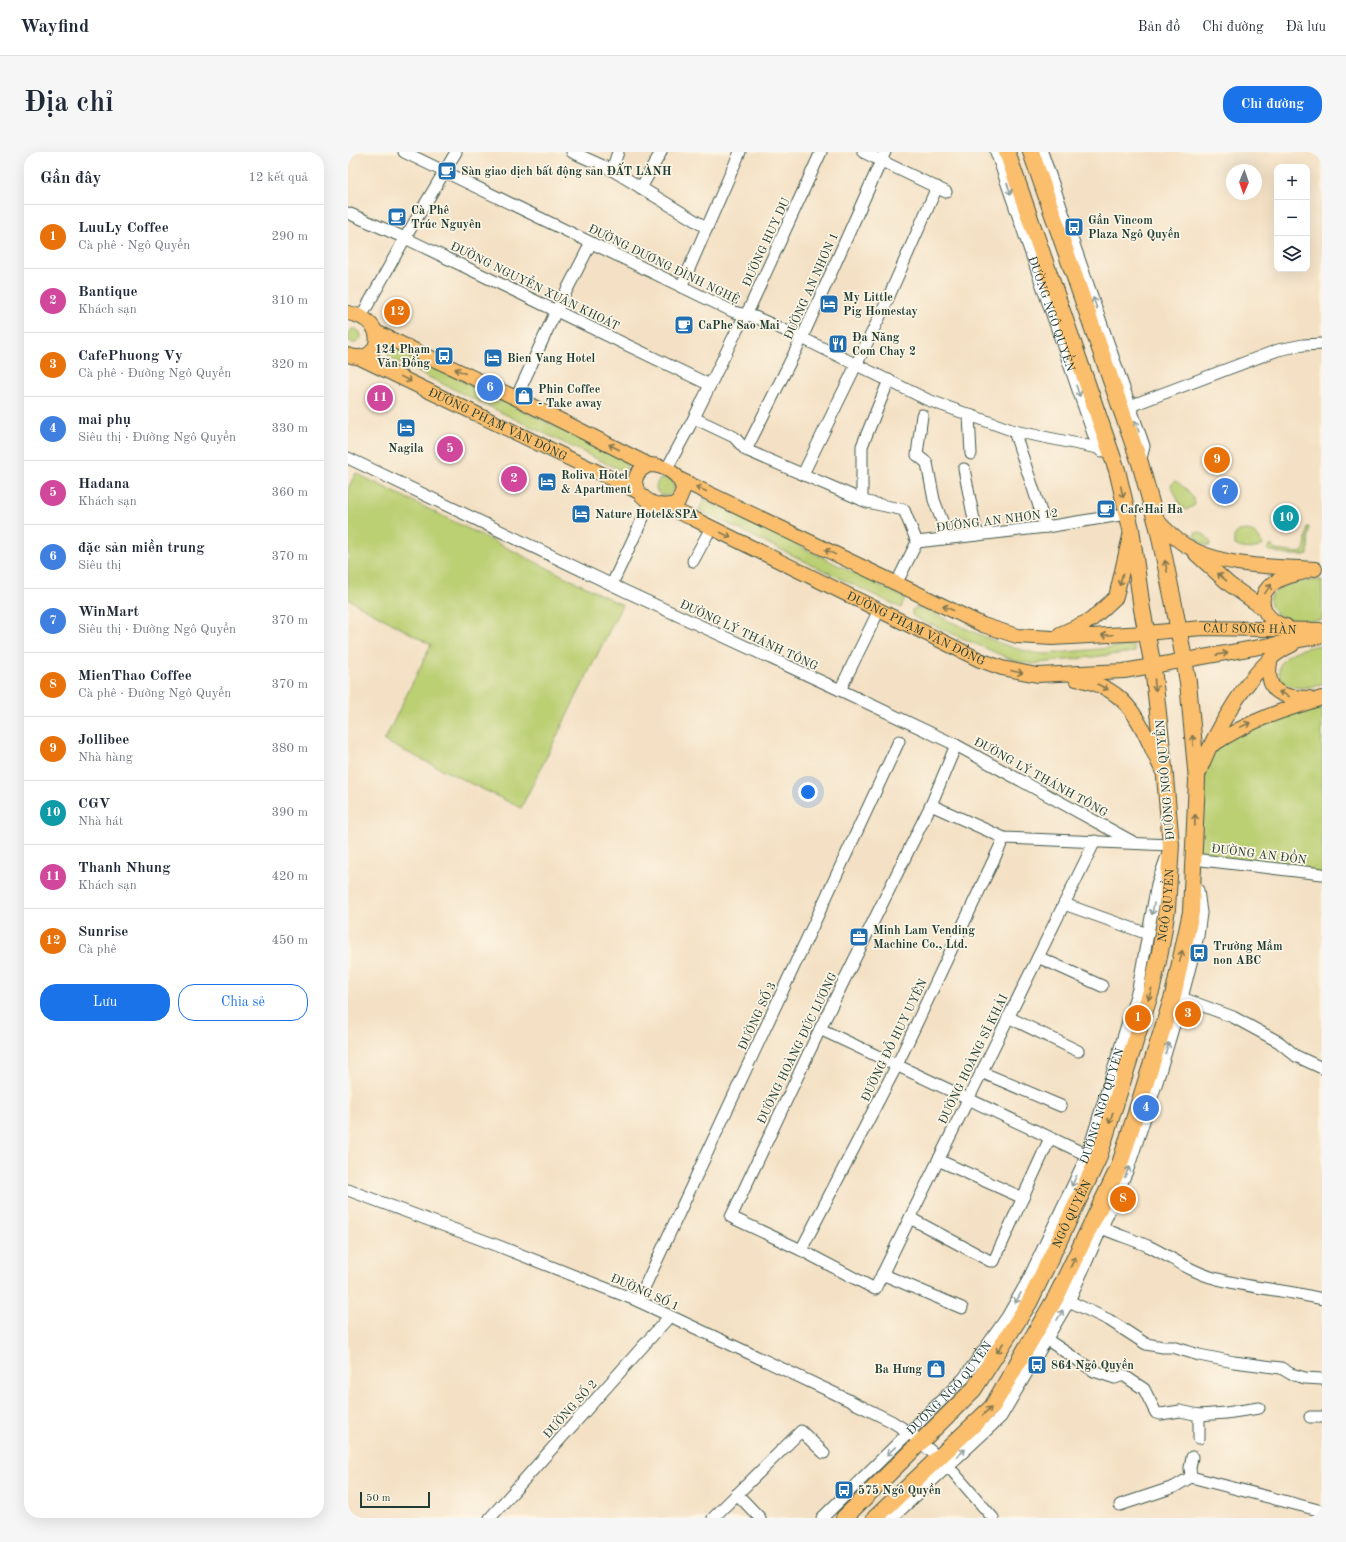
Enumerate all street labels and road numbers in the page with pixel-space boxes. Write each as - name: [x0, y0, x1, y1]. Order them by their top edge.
- street label: ĐƯỜNG HUY DU: [737, 194, 793, 289]
- street label: ĐƯỜNG DƯƠNG ĐÌNH NGHỆ: [586, 219, 743, 307]
- street label: ĐƯỜNG AN NHƠN 1: [779, 229, 841, 342]
- street label: ĐƯỜNG NGUYỄN XUÂN KHOÁT: [448, 236, 623, 333]
- street label: ĐƯỜNG NGÔ QUYỀN: [1025, 255, 1078, 373]
- street label: ĐƯỜNG PHẠM VĂN ĐỒNG: [426, 387, 569, 464]
- street label: ĐƯỜNG AN NHƠN 12: [935, 504, 1059, 534]
- street label: ĐƯỜNG PHẠM VĂN ĐỒNG: [845, 590, 987, 668]
- street label: ĐƯỜNG LÝ THÁNH TÔNG: [678, 595, 822, 673]
- street label: CẦU SÔNG HÀN: [1203, 618, 1297, 637]
- street label: ĐƯỜNG NGÔ QUYỀN: [1150, 719, 1177, 841]
- street label: ĐƯỜNG LÝ THÁNH TÔNG: [972, 733, 1112, 820]
- street label: ĐƯỜNG AN ĐỒN: [1210, 838, 1308, 867]
- street label: NGÔ QUYỀN: [1157, 869, 1176, 943]
- street label: ĐƯỜNG HOÀNG ĐỨC LƯƠNG: [752, 969, 840, 1126]
- street label: ĐƯỜNG ĐỖ HUY UYÊN: [855, 975, 930, 1104]
- street label: ĐƯỜNG SỐ 3: [732, 978, 779, 1052]
- street label: ĐƯỜNG HOÀNG SĨ KHẢI: [934, 991, 1011, 1126]
- street label: ĐƯỜNG NGÔ QUYỀN: [1078, 1047, 1127, 1166]
- street label: NGÔ QUYỀN: [1051, 1179, 1094, 1250]
- street label: ĐƯỜNG SỐ 1: [609, 1268, 683, 1313]
- street label: ĐƯỜNG NGÔ QUYỀN: [905, 1340, 995, 1438]
- street label: ĐƯỜNG SỐ 2: [538, 1375, 600, 1441]

